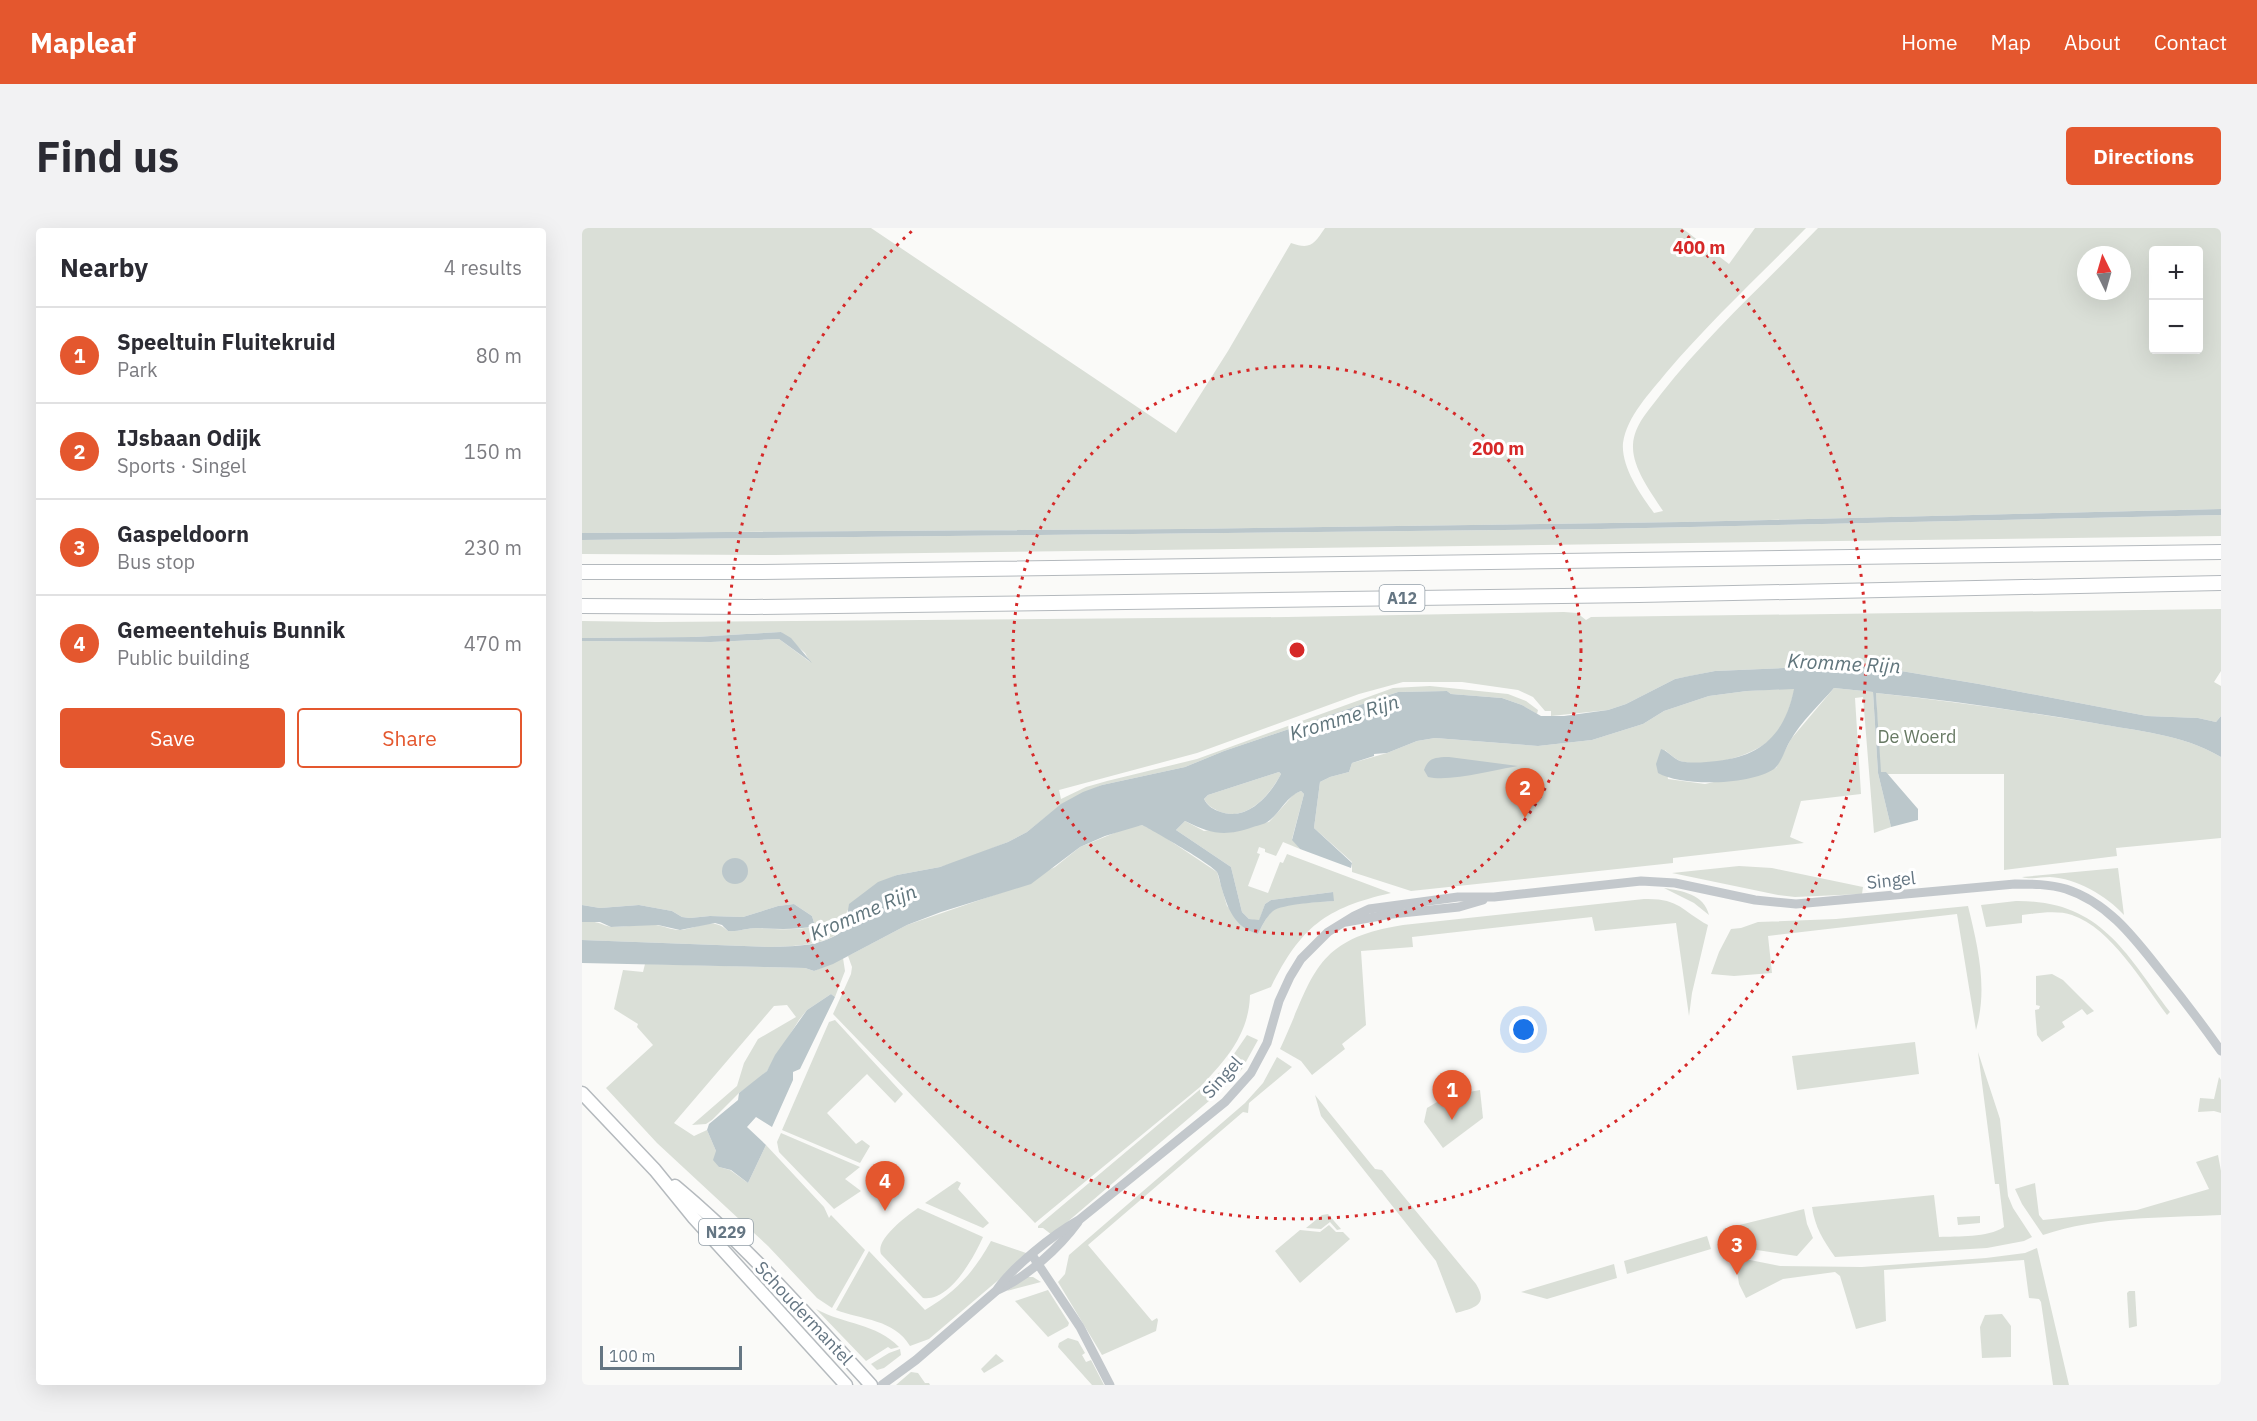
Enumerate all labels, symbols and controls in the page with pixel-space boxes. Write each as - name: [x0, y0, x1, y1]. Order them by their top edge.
- text: Mapleaf: [30, 24, 136, 61]
- text: Home: [1901, 28, 1958, 56]
- text: Map: [1991, 28, 2031, 56]
- text: About: [2064, 28, 2121, 56]
- text: Contact: [2154, 28, 2227, 56]
- button: Directions: [2066, 127, 2221, 185]
- text: Find us: [36, 129, 179, 184]
- text: 400 m: [1673, 236, 1725, 259]
- north arrow: [2077, 246, 2131, 300]
- map controls: [2149, 246, 2203, 354]
- button: +: [2149, 246, 2203, 300]
- text: Nearby: [60, 250, 148, 284]
- text: 4 results: [444, 254, 522, 281]
- button: −: [2149, 300, 2203, 354]
- text: Speeltuin Fluitekruid: [117, 327, 336, 356]
- text: 1: [74, 342, 86, 369]
- text: 80 m: [476, 342, 522, 369]
- text: Park: [117, 356, 157, 383]
- text: IJsbaan Odijk: [117, 423, 261, 452]
- text: 200 m: [1472, 437, 1524, 460]
- text: 2: [74, 438, 86, 465]
- text: 150 m: [464, 438, 522, 465]
- text: Sports · Singel: [117, 452, 246, 479]
- text: Gaspeldoorn: [117, 519, 249, 548]
- text: 3: [74, 534, 86, 561]
- text: 230 m: [464, 534, 522, 561]
- text: Bus stop: [117, 548, 195, 575]
- road number: A12: [1380, 585, 1424, 611]
- text: Gemeentehuis Bunnik: [117, 615, 345, 644]
- text: 4: [74, 630, 86, 657]
- text: 470 m: [464, 630, 522, 657]
- centre of rings: [1287, 640, 1307, 660]
- text: Public building: [117, 644, 249, 671]
- water label: Kromme Rijn: [1787, 647, 1901, 679]
- water label: Kromme Rijn: [1286, 688, 1402, 746]
- button: Save: [60, 708, 285, 768]
- button: Share: [297, 708, 522, 768]
- park label: De Woerd: [1878, 725, 1956, 748]
- pin: 2: [1506, 768, 1544, 818]
- street label: Singel: [1865, 866, 1917, 894]
- water label: Kromme Rijn: [806, 877, 920, 947]
- your location: [1509, 1015, 1538, 1044]
- street label: Singel: [1197, 1051, 1247, 1103]
- pin: 1: [1432, 1070, 1472, 1120]
- pin: 4: [866, 1162, 904, 1211]
- road number: N229: [699, 1219, 753, 1245]
- pin: 3: [1718, 1226, 1756, 1275]
- street label: Schoudermantel: [750, 1256, 858, 1370]
- scale bar: [600, 1343, 742, 1370]
- text: 100 m: [609, 1346, 656, 1366]

